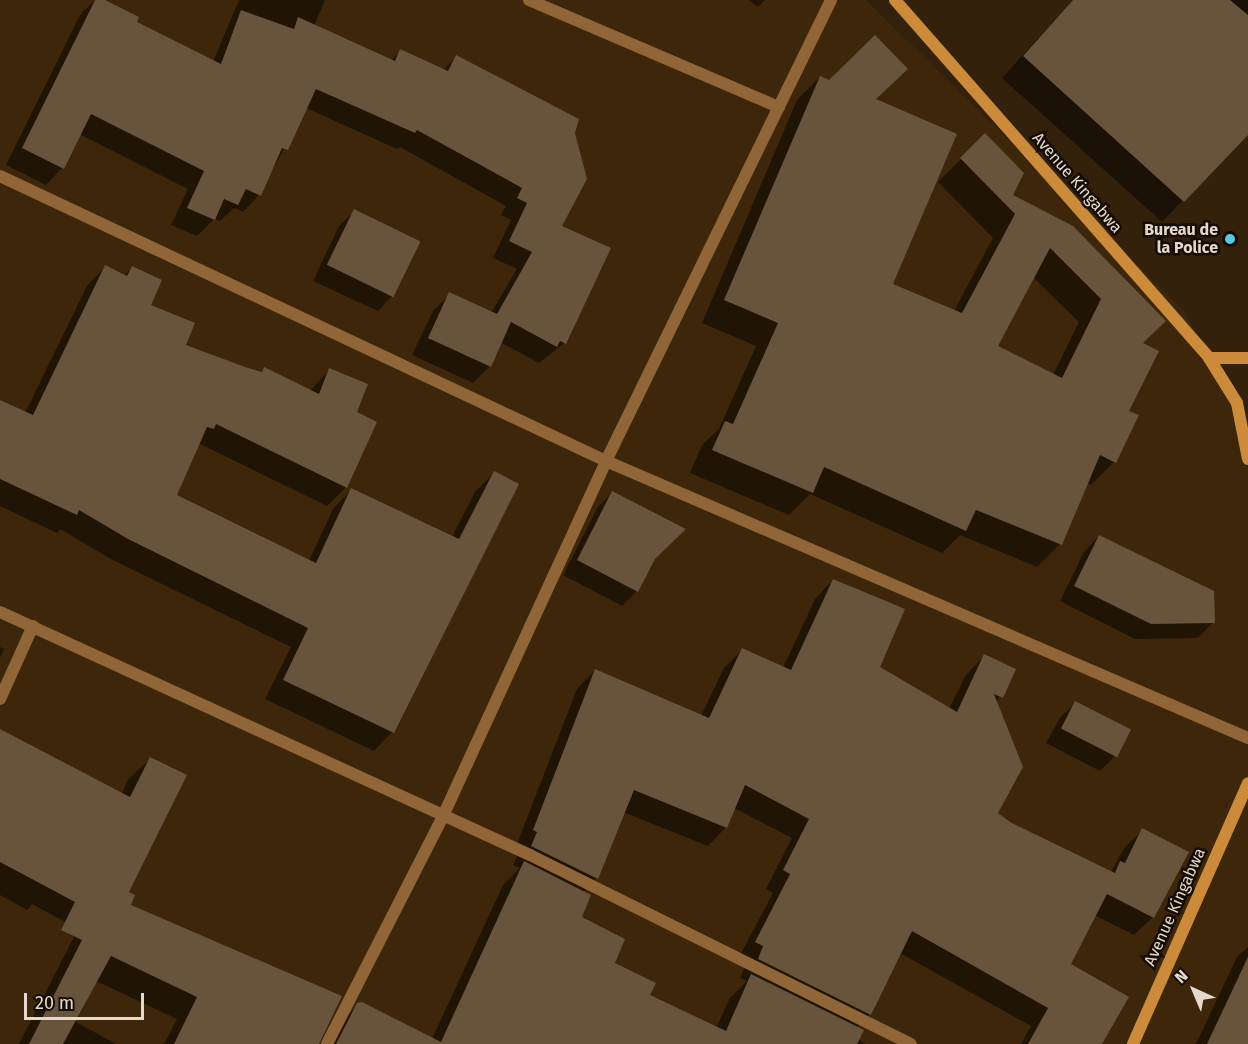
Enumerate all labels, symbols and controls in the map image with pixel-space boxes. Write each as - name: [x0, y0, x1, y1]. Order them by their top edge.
- street label: Avenue Kingabwa: [1028, 129, 1126, 237]
- place label: Bureau de la Police: [1144, 220, 1218, 258]
- marker: Bureau de la Police: [1223, 232, 1237, 246]
- street label: Avenue Kingabwa: [1140, 845, 1210, 969]
- north arrow: [1164, 960, 1224, 1020]
- text: N: [1171, 966, 1192, 987]
- scale bar: [27, 981, 147, 1019]
- text: 20 m: [35, 992, 74, 1014]

